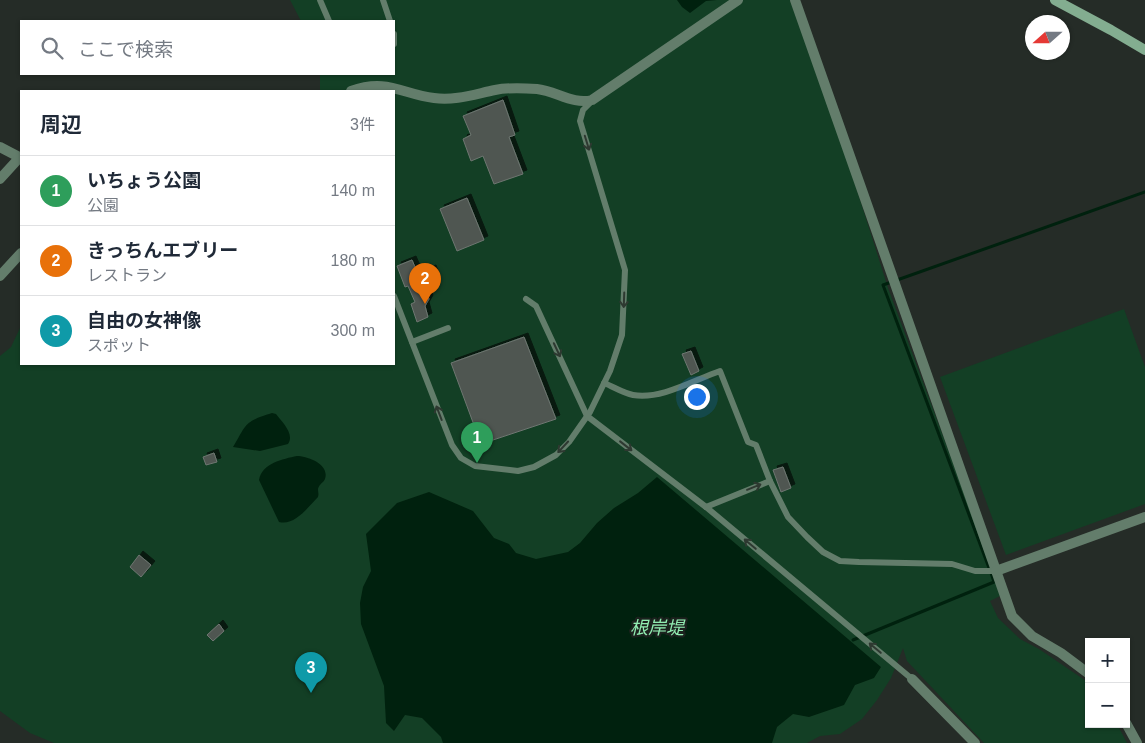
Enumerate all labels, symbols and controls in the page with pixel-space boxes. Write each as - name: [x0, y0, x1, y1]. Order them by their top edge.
- north arrow: [1025, 15, 1070, 60]
- search box: [20, 20, 395, 75]
- icon: search: [38, 34, 66, 62]
- text: ここで検索: [78, 39, 173, 60]
- text: 周辺: [40, 113, 82, 136]
- text: 3件: [350, 116, 375, 133]
- one-way arrow: [583, 135, 592, 151]
- text: いちょう公園: [87, 170, 201, 191]
- text: 1: [52, 182, 60, 199]
- text: 140 m: [331, 182, 375, 199]
- text: 公園: [87, 197, 119, 214]
- text: きっちんエブリー: [87, 240, 238, 261]
- text: 2: [52, 252, 60, 269]
- text: 180 m: [331, 252, 375, 269]
- pin: 2: [409, 263, 441, 304]
- text: レストラン: [87, 267, 167, 284]
- one-way arrow: [619, 292, 629, 308]
- text: 自由の女神像: [87, 310, 201, 331]
- text: 3: [52, 322, 60, 339]
- text: 300 m: [331, 322, 375, 339]
- text: スポット: [87, 337, 151, 354]
- one-way arrow: [553, 342, 562, 357]
- your location: [684, 384, 710, 410]
- one-way arrow: [434, 406, 443, 421]
- pin: 1: [461, 422, 493, 463]
- one-way arrow: [558, 440, 569, 453]
- one-way arrow: [619, 440, 632, 451]
- one-way arrow: [746, 482, 761, 492]
- one-way arrow: [744, 538, 757, 550]
- water label: 根岸堤: [630, 618, 686, 638]
- map controls: [1085, 638, 1130, 728]
- button: +: [1085, 638, 1130, 683]
- one-way arrow: [869, 643, 882, 654]
- pin: 3: [295, 652, 327, 693]
- button: −: [1085, 683, 1130, 728]

